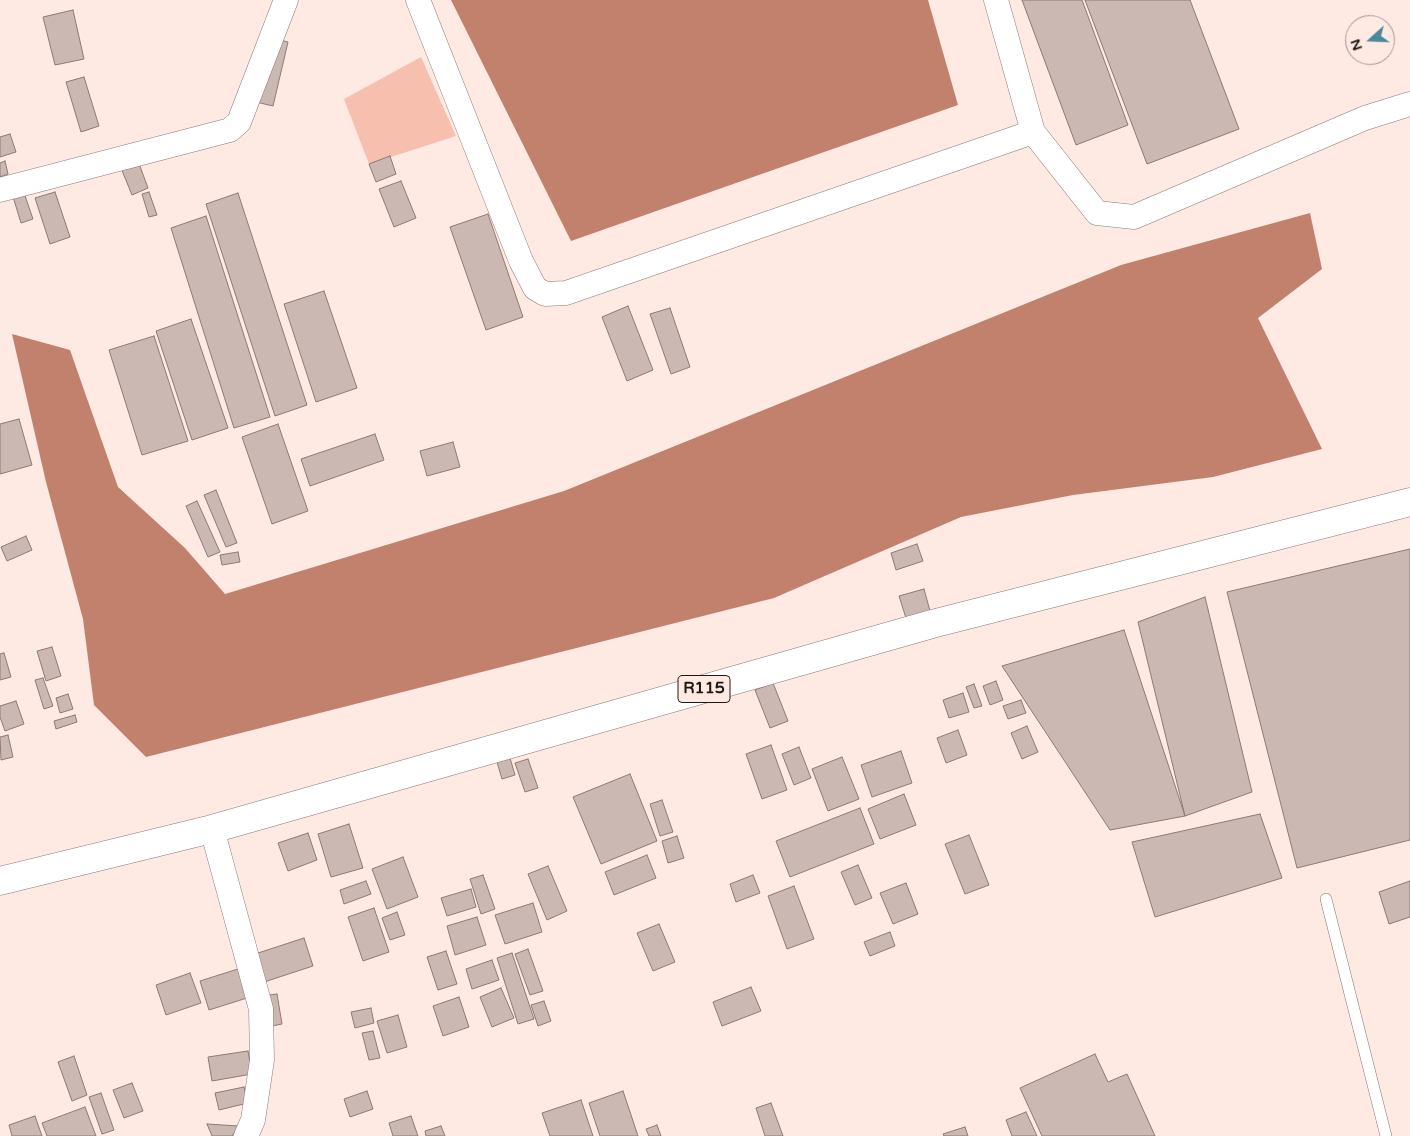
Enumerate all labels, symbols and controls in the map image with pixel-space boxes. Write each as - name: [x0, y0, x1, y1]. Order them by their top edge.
- north arrow: [1345, 15, 1395, 65]
- text: N: [1346, 37, 1366, 53]
- road number: R115: [678, 676, 730, 702]

